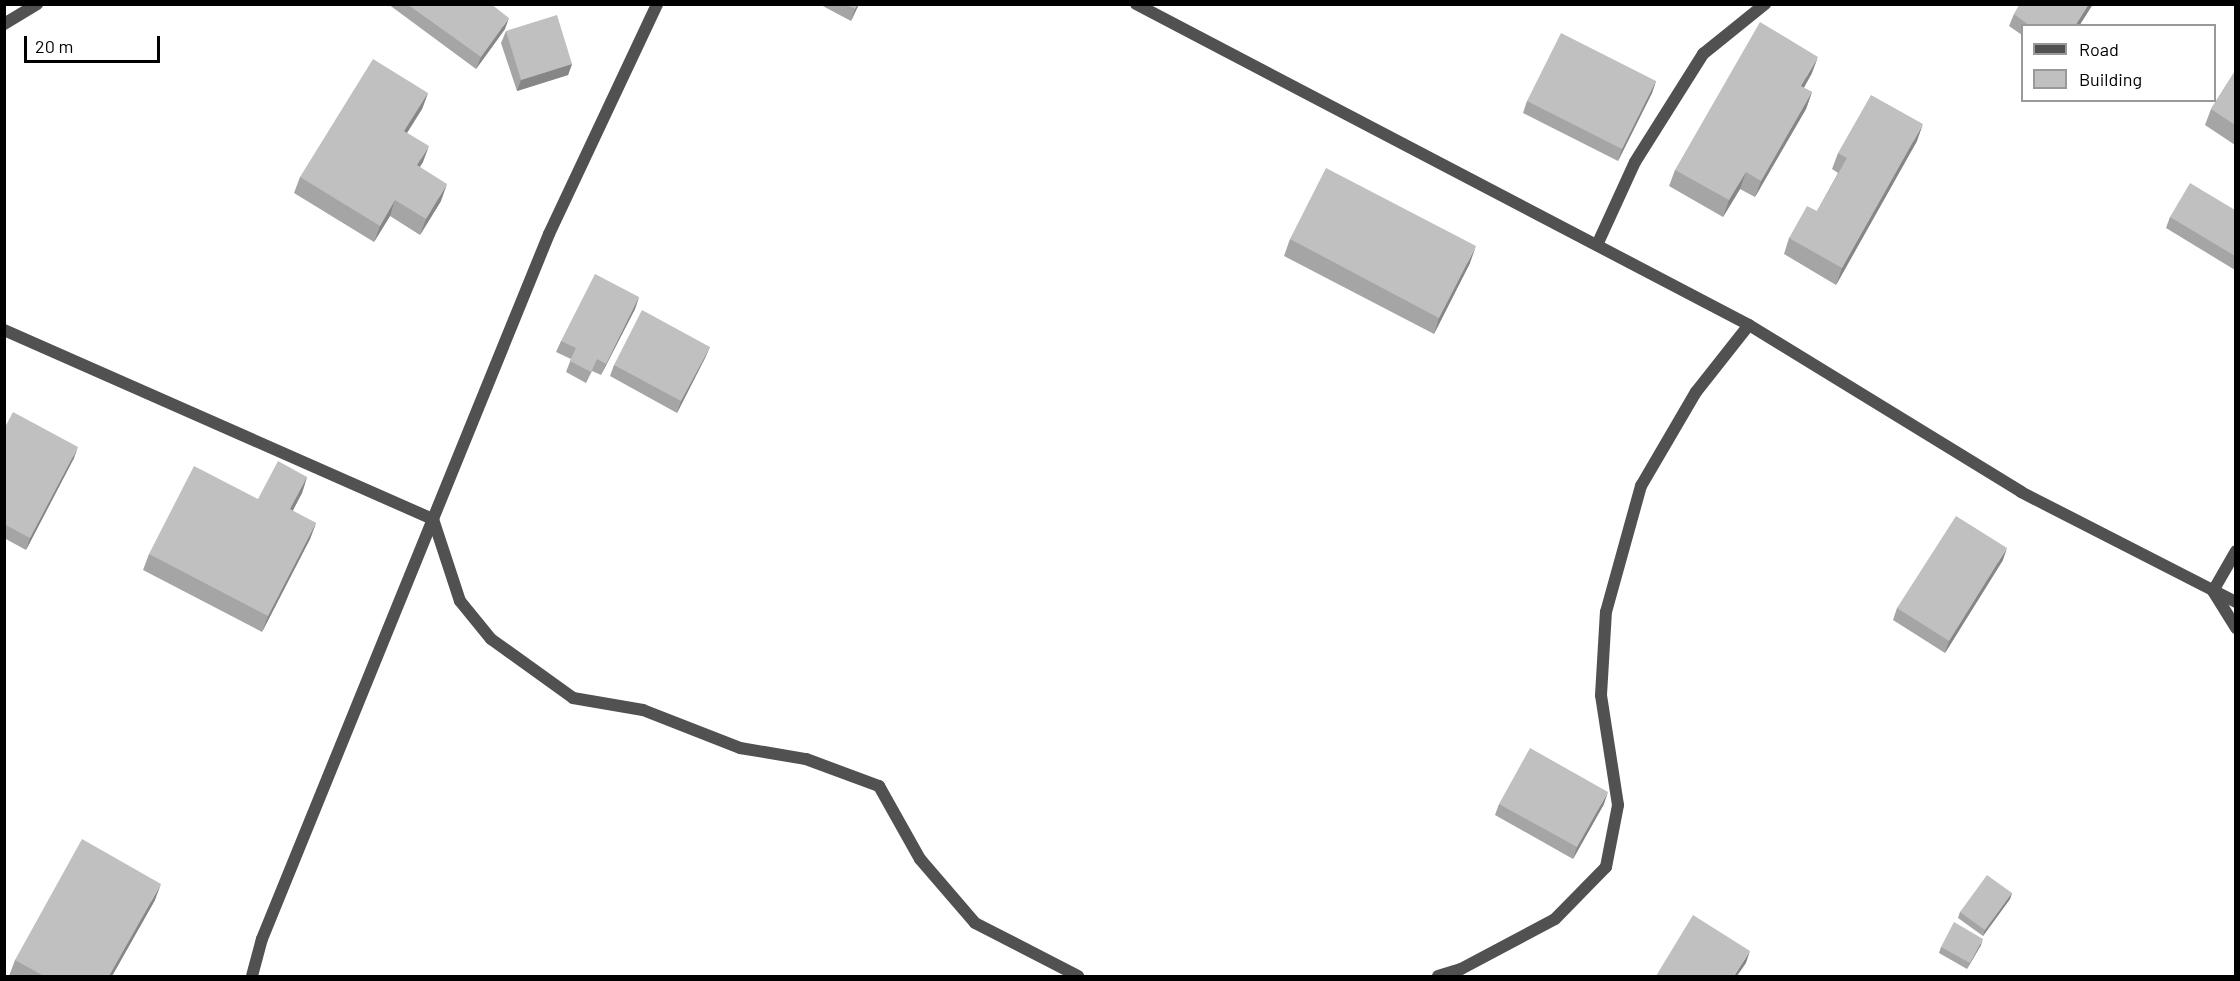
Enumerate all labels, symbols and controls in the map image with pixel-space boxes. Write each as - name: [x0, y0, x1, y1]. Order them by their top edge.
- scale bar: [27, 24, 164, 62]
- legend: [2021, 24, 2216, 102]
- text: 20 m: [35, 35, 73, 57]
- text: Road: [2079, 38, 2119, 60]
- text: Building: [2079, 68, 2142, 90]

